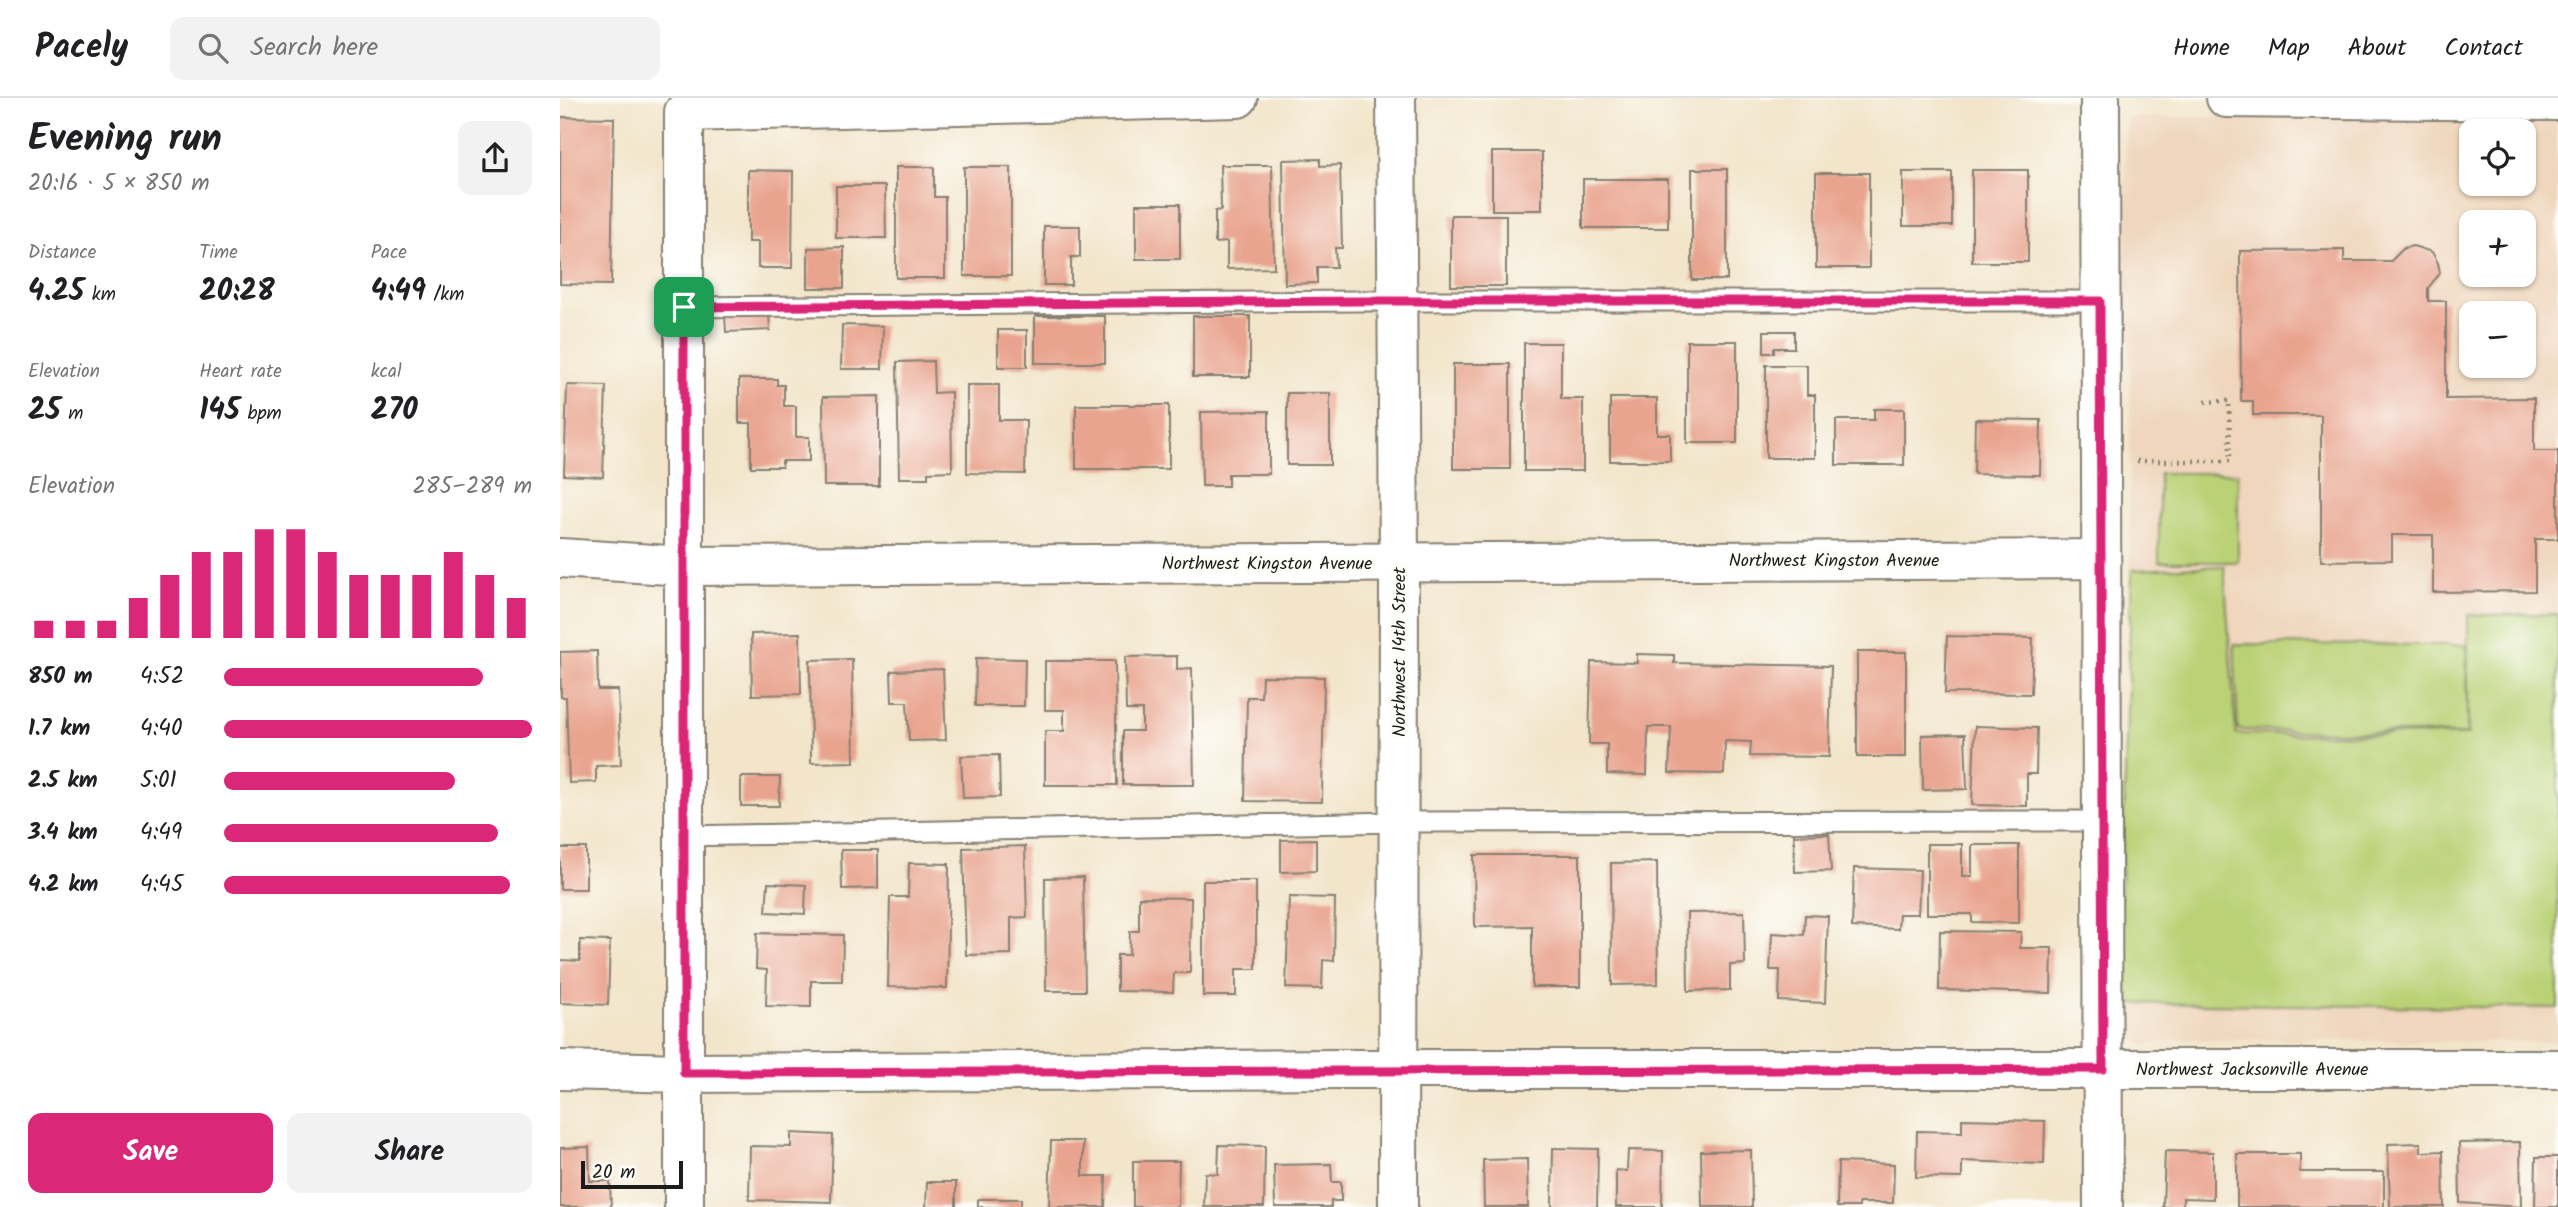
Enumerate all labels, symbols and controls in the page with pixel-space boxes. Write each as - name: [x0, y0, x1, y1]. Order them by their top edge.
- search box: [170, 17, 660, 80]
- text: Pacely: [35, 22, 128, 75]
- text: Search here: [250, 27, 378, 69]
- icon: search: [194, 29, 232, 67]
- text: Home: [2173, 29, 2230, 68]
- text: Map: [2268, 29, 2310, 68]
- text: About: [2348, 29, 2406, 68]
- text: Contact: [2444, 29, 2523, 68]
- text: Evening run: [28, 110, 222, 170]
- map controls: [2459, 119, 2536, 378]
- button: locate: [2459, 119, 2536, 196]
- button: share: [458, 121, 532, 195]
- text: 20:16 · 5 × 850 m: [28, 166, 210, 202]
- button: +: [2459, 210, 2536, 287]
- text: Distance: [28, 238, 96, 268]
- text: Time: [199, 238, 238, 268]
- text: Pace: [371, 238, 407, 268]
- text: 4.25: [28, 268, 84, 316]
- text: 20:28: [199, 268, 275, 316]
- text: 4:49: [371, 268, 426, 316]
- pin: [654, 277, 714, 337]
- text: km: [84, 280, 116, 310]
- text: /km: [426, 280, 464, 310]
- icon: arrive: [665, 288, 703, 326]
- button: −: [2459, 301, 2536, 378]
- text: Elevation: [28, 357, 100, 387]
- text: Heart rate: [199, 357, 282, 387]
- text: kcal: [371, 357, 402, 387]
- text: 25: [28, 387, 61, 435]
- text: 145: [199, 387, 240, 435]
- text: 270: [371, 387, 418, 435]
- text: m: [61, 399, 83, 429]
- text: bpm: [240, 399, 282, 429]
- text: Elevation: [28, 469, 115, 505]
- text: 285–289 m: [412, 469, 532, 505]
- street label: Northwest Kingston Avenue: [1729, 547, 1939, 576]
- street label: Northwest Kingston Avenue: [1162, 550, 1372, 579]
- street label: Northwest 14th Street: [1386, 566, 1415, 737]
- text: 850 m: [28, 659, 93, 695]
- text: 4:52: [140, 659, 184, 695]
- text: 1.7 km: [28, 711, 90, 747]
- text: 4:40: [140, 711, 183, 747]
- text: 2.5 km: [28, 763, 98, 799]
- text: 5:01: [140, 763, 177, 799]
- text: 3.4 km: [28, 815, 98, 851]
- text: 4:49: [140, 815, 182, 851]
- text: 4.2 km: [28, 867, 98, 903]
- text: 4:45: [140, 867, 183, 903]
- street label: Northwest Jacksonville Avenue: [2136, 1056, 2368, 1085]
- button: Save: [28, 1113, 273, 1193]
- button: Share: [287, 1113, 532, 1193]
- scale bar: [581, 1158, 682, 1190]
- text: 20 m: [592, 1158, 635, 1188]

